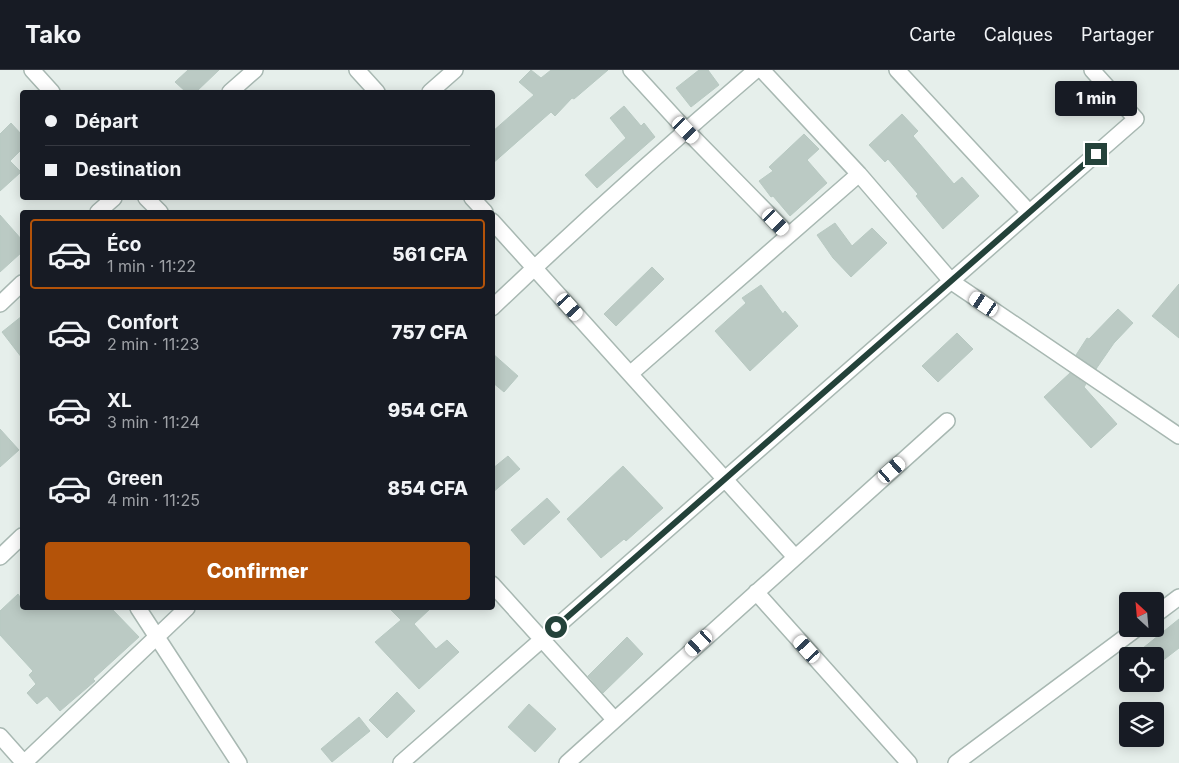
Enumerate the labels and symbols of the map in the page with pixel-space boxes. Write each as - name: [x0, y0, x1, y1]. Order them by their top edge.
- callout: 1 min: [1055, 82, 1137, 116]
- car: [670, 114, 701, 146]
- route end: [1085, 143, 1107, 165]
- car: [760, 206, 791, 238]
- car: [967, 289, 1000, 319]
- car: [554, 291, 585, 323]
- car: [875, 454, 908, 486]
- north arrow: [1119, 592, 1164, 638]
- route start: [545, 616, 567, 638]
- car: [682, 627, 715, 659]
- car: [791, 633, 822, 665]

